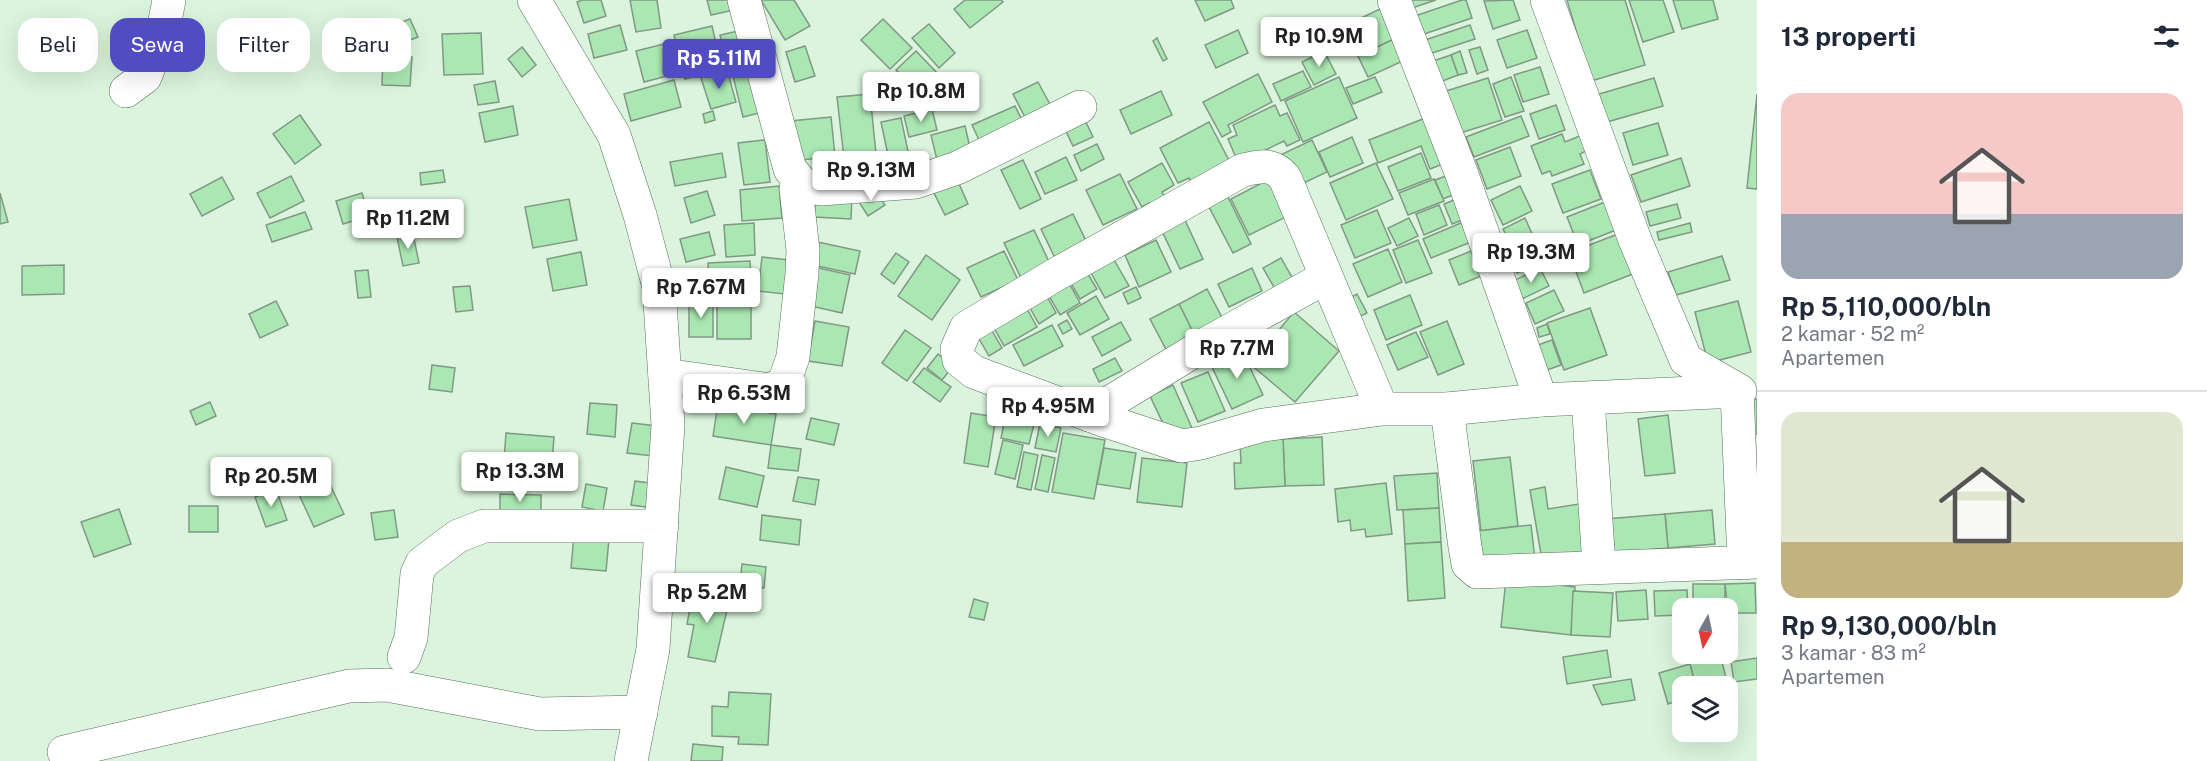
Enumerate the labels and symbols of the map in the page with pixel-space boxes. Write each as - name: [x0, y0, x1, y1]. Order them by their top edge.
- pin: Rp 10.9M: [1257, 17, 1381, 68]
- pin: Rp 5.11M: [657, 39, 781, 90]
- pin: Rp 10.8M: [859, 72, 983, 123]
- pin: Rp 9.13M: [809, 151, 933, 202]
- pin: Rp 11.2M: [346, 199, 470, 250]
- pin: Rp 19.3M: [1469, 233, 1593, 284]
- pin: Rp 7.67M: [639, 268, 763, 319]
- pin: Rp 7.7M: [1182, 329, 1292, 380]
- pin: Rp 6.53M: [682, 374, 806, 425]
- pin: Rp 4.95M: [986, 387, 1110, 438]
- pin: Rp 13.3M: [458, 452, 582, 503]
- pin: Rp 20.5M: [209, 457, 333, 508]
- pin: Rp 5.2M: [652, 573, 762, 624]
- north arrow: [1672, 598, 1738, 664]

